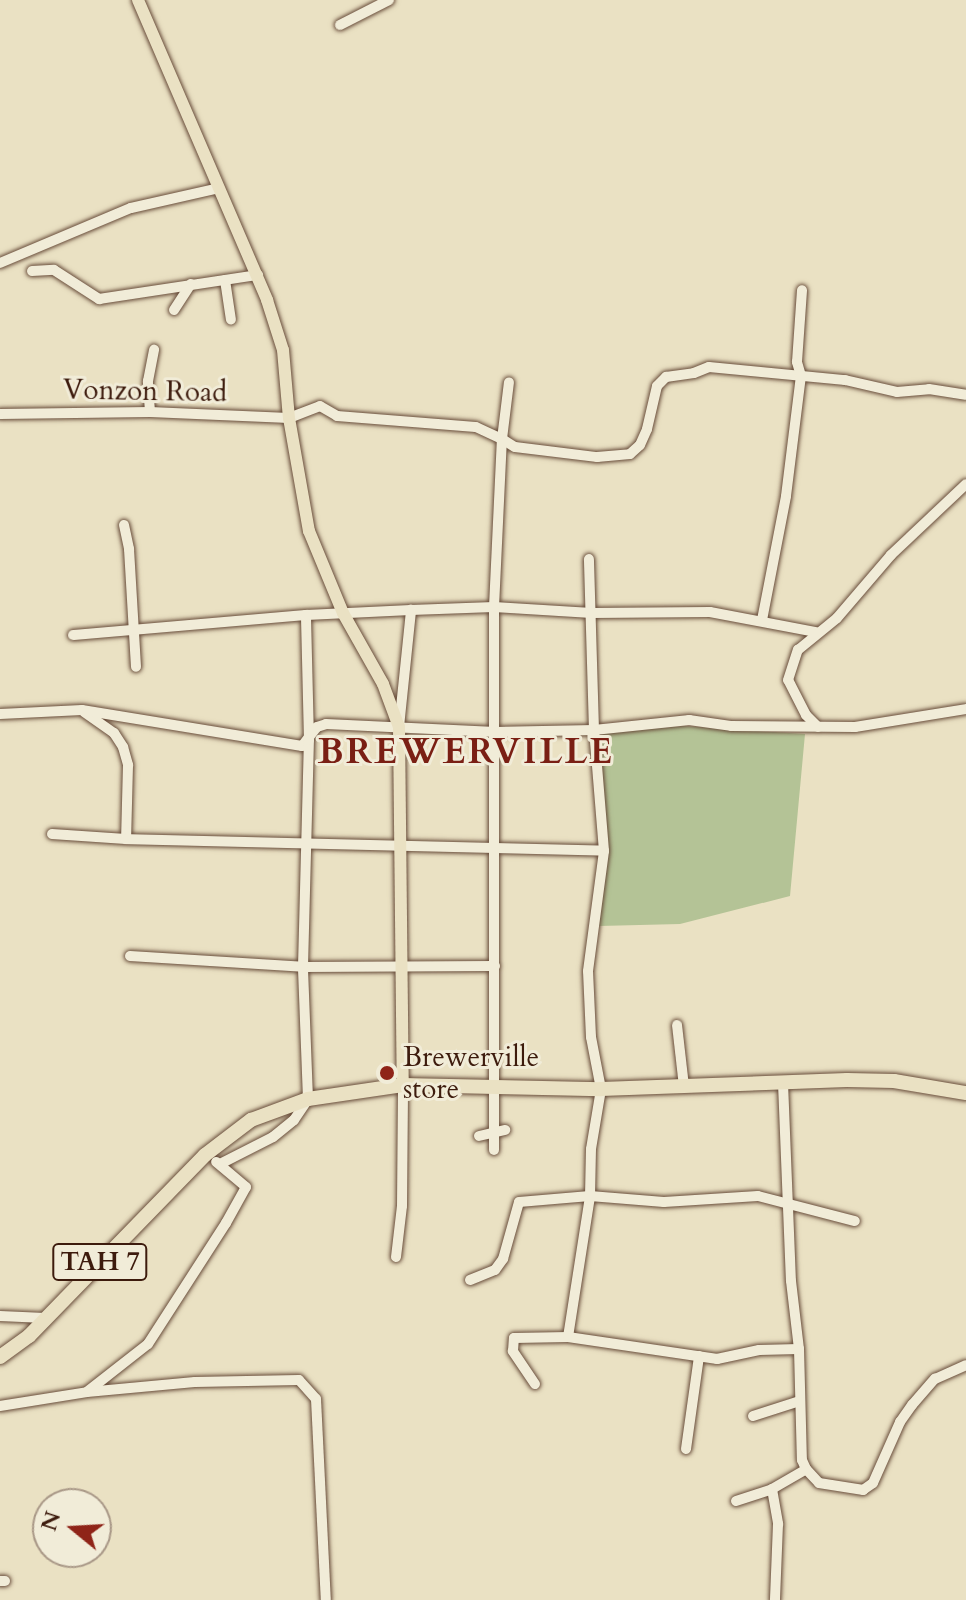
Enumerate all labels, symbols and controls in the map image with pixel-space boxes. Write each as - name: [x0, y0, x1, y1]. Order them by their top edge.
- street label: Vonzon Road: [63, 373, 227, 409]
- district label: BREWERVILLE: [318, 730, 614, 774]
- place label: Brewerville store: [403, 1040, 539, 1106]
- marker: Brewerville store: [378, 1064, 396, 1082]
- road number: TAH 7: [52, 1240, 148, 1284]
- north arrow: [32, 1488, 112, 1568]
- text: N: [34, 1507, 68, 1535]

